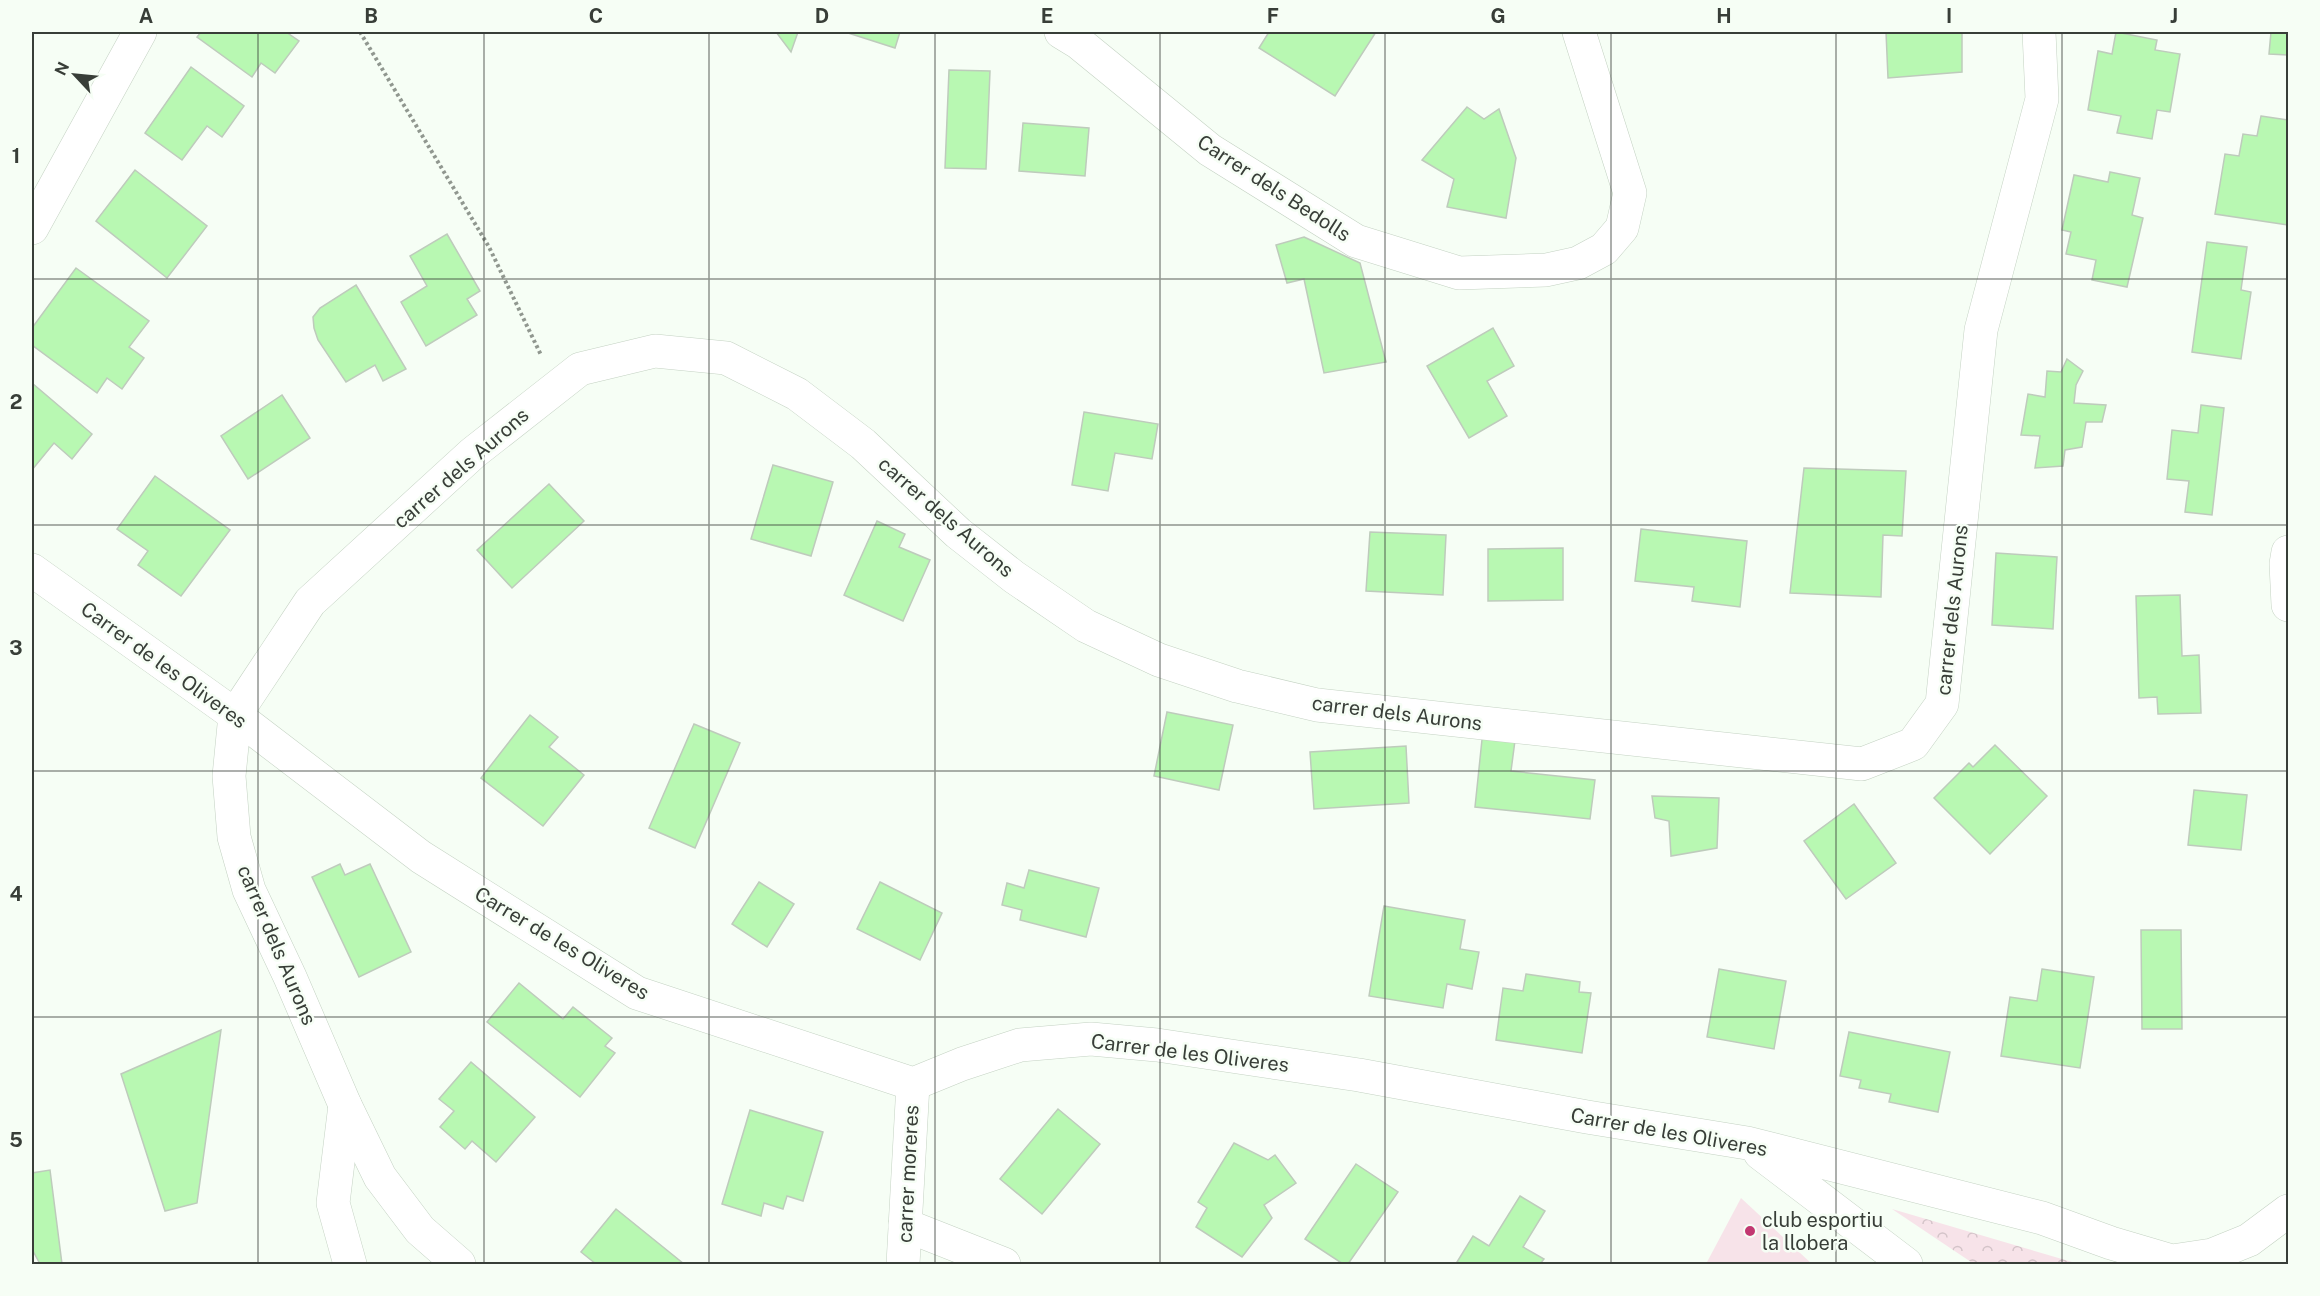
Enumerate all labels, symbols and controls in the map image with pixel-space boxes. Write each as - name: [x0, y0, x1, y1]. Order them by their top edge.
- text: A: [139, 4, 153, 28]
- text: B: [364, 4, 378, 28]
- text: C: [589, 4, 603, 28]
- text: D: [815, 4, 829, 28]
- text: E: [1041, 4, 1053, 28]
- text: F: [1267, 4, 1279, 28]
- text: G: [1490, 4, 1506, 28]
- text: H: [1716, 4, 1732, 28]
- text: I: [1946, 4, 1952, 28]
- text: J: [2170, 4, 2178, 28]
- north arrow: [45, 45, 105, 105]
- text: N: [51, 59, 73, 78]
- street label: Carrer dels Bedolls: [1193, 130, 1355, 246]
- text: 1: [12, 144, 20, 168]
- text: 2: [10, 390, 22, 414]
- street label: carrer dels Aurons: [388, 403, 534, 533]
- street label: carrer dels Aurons: [873, 452, 1019, 582]
- street label: carrer dels Aurons: [1931, 524, 1973, 696]
- street label: Carrer de les Oliveres: [76, 597, 252, 733]
- text: 3: [9, 636, 23, 660]
- street label: carrer dels Aurons: [1311, 691, 1483, 735]
- street label: carrer dels Aurons: [232, 861, 322, 1029]
- street label: Carrer de les Oliveres: [470, 881, 654, 1005]
- text: 4: [9, 882, 23, 906]
- street label: Carrer de les Oliveres: [1090, 1029, 1290, 1077]
- street label: Carrer de les Oliveres: [1569, 1103, 1769, 1161]
- street label: carrer moreres: [892, 1104, 924, 1244]
- text: 5: [9, 1128, 23, 1152]
- place label: club esportiu la llobera: [1762, 1208, 1883, 1255]
- marker: club esportiu la llobera: [1743, 1224, 1757, 1238]

